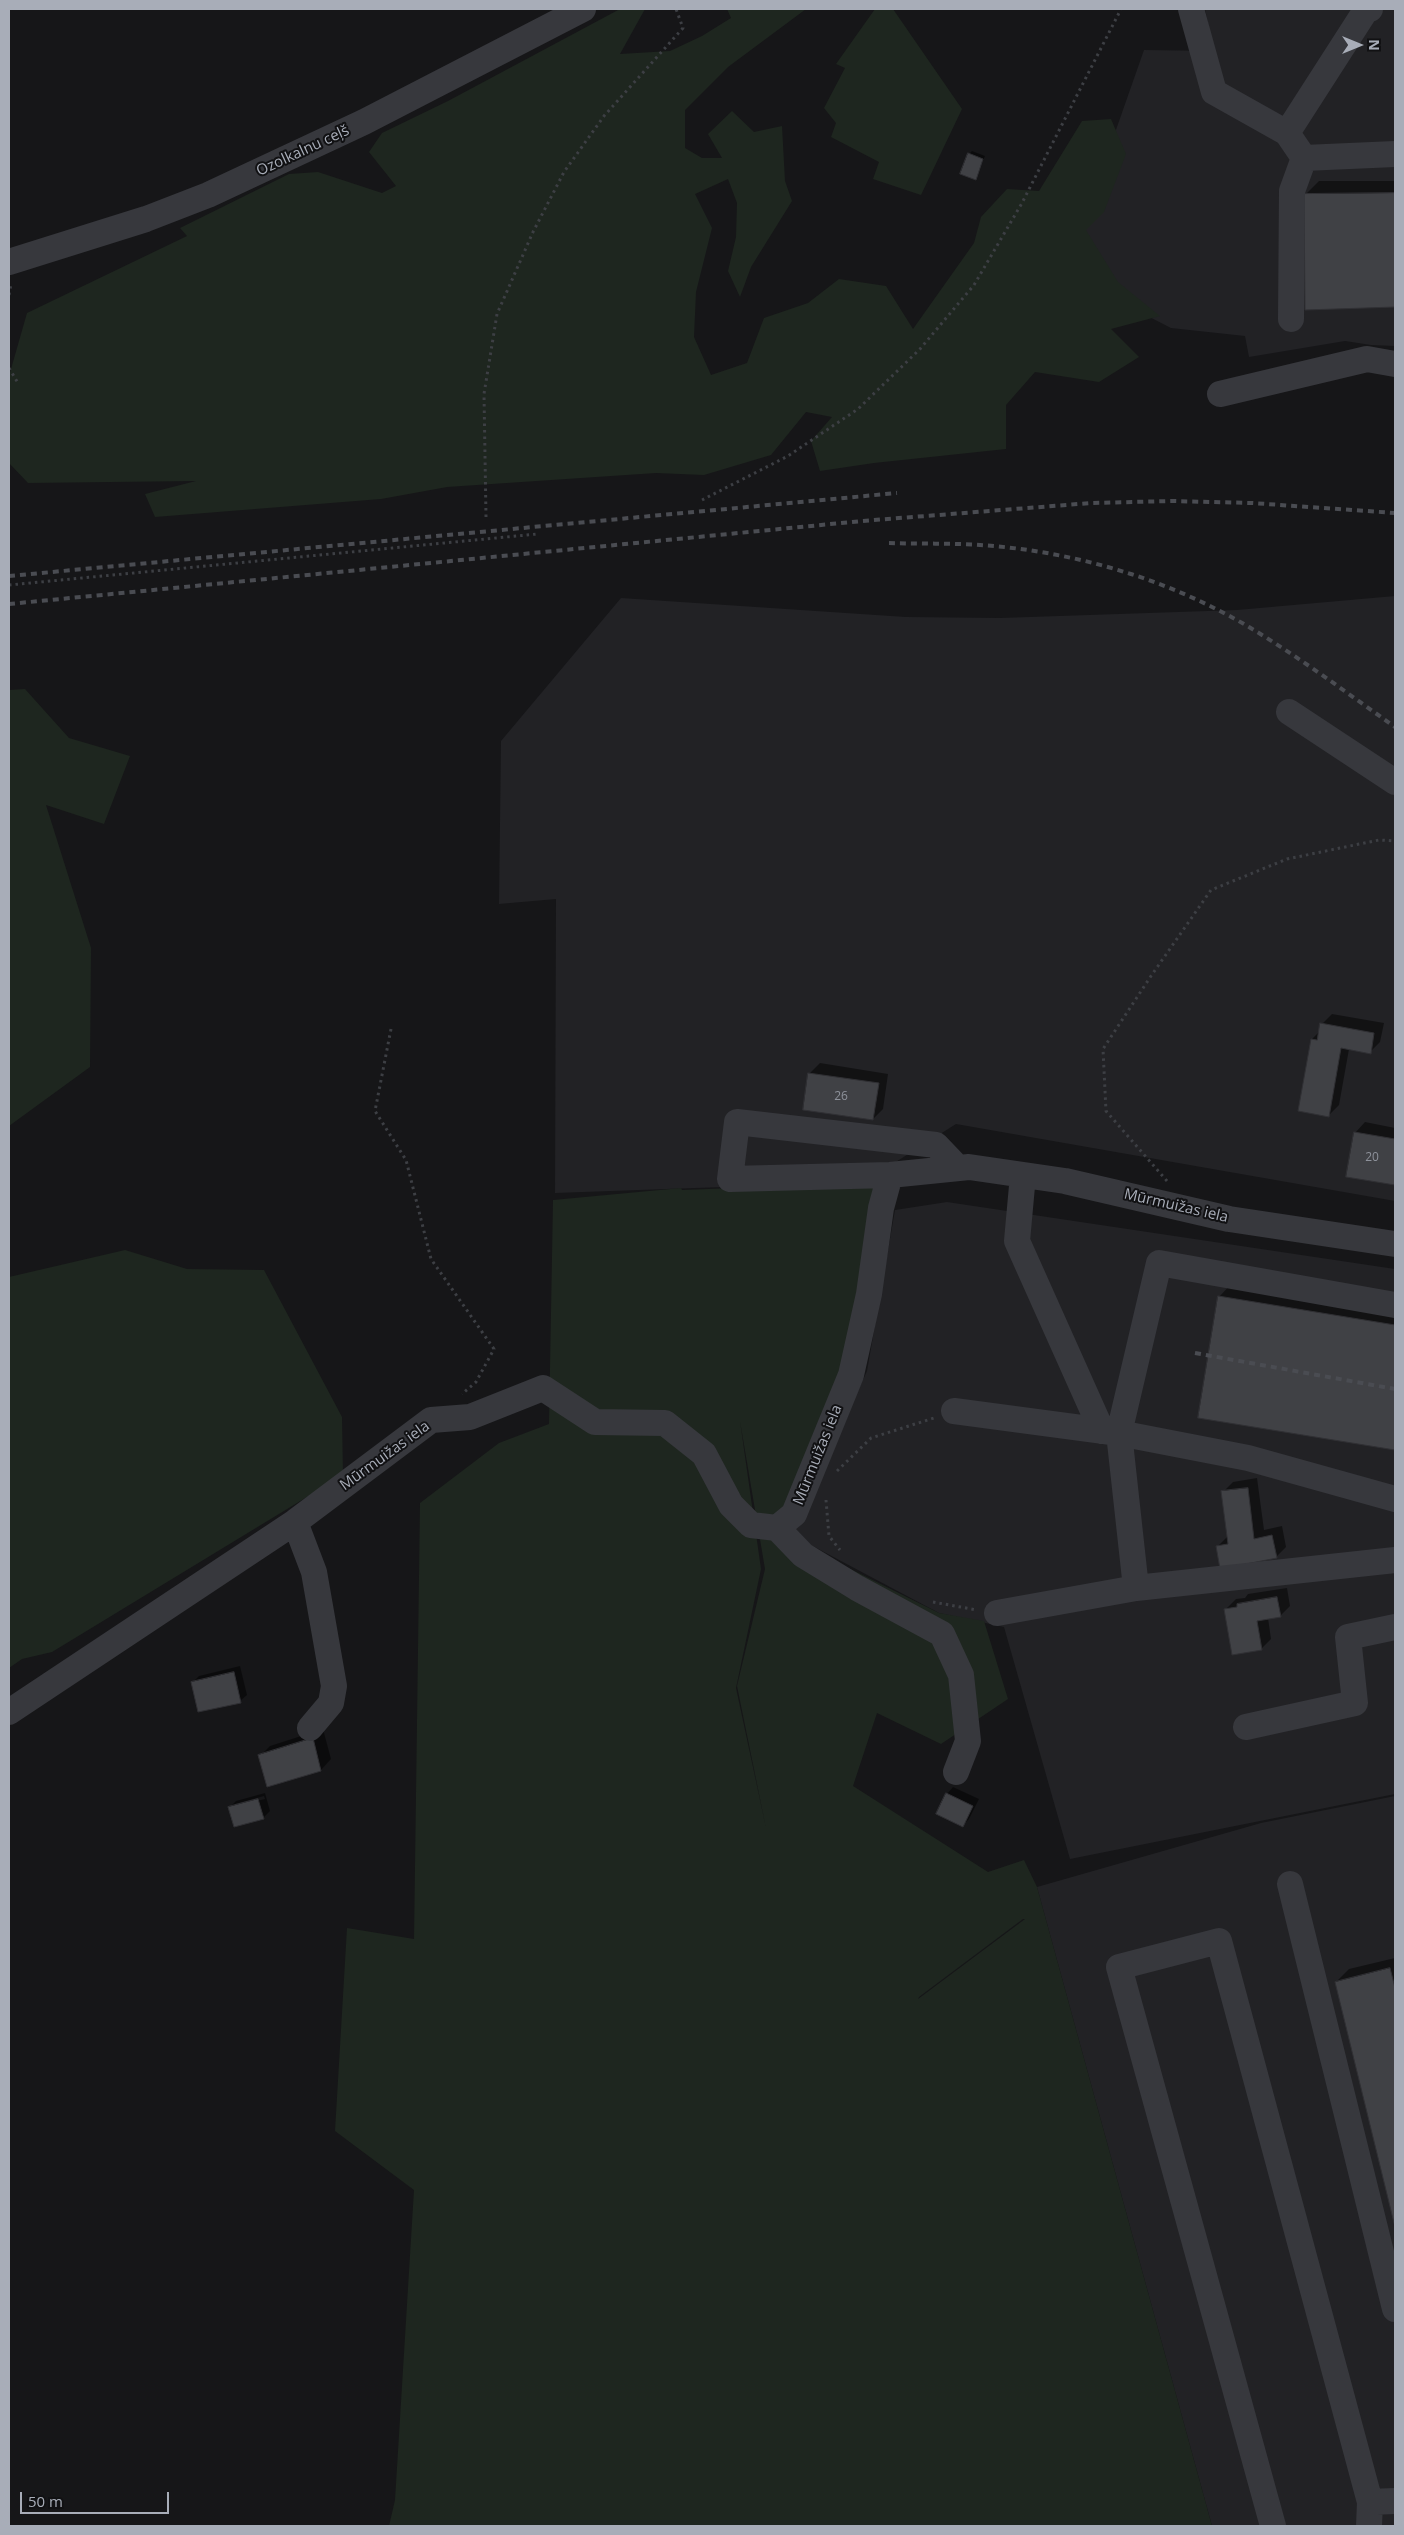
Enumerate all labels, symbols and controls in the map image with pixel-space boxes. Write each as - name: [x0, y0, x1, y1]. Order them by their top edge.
- north arrow: [1334, 20, 1384, 70]
- text: N: [1365, 39, 1384, 51]
- street label: Ozolkalnu ceļš: [254, 122, 352, 180]
- house number: 26: [834, 1090, 848, 1104]
- house number: 20: [1365, 1151, 1379, 1165]
- street label: Mūrmuižas iela: [1122, 1185, 1230, 1227]
- street label: Mūrmuižas iela: [790, 1402, 846, 1508]
- street label: Mūrmuižas iela: [337, 1417, 433, 1495]
- scale bar: [22, 2482, 171, 2514]
- text: 50 m: [28, 2491, 63, 2511]

